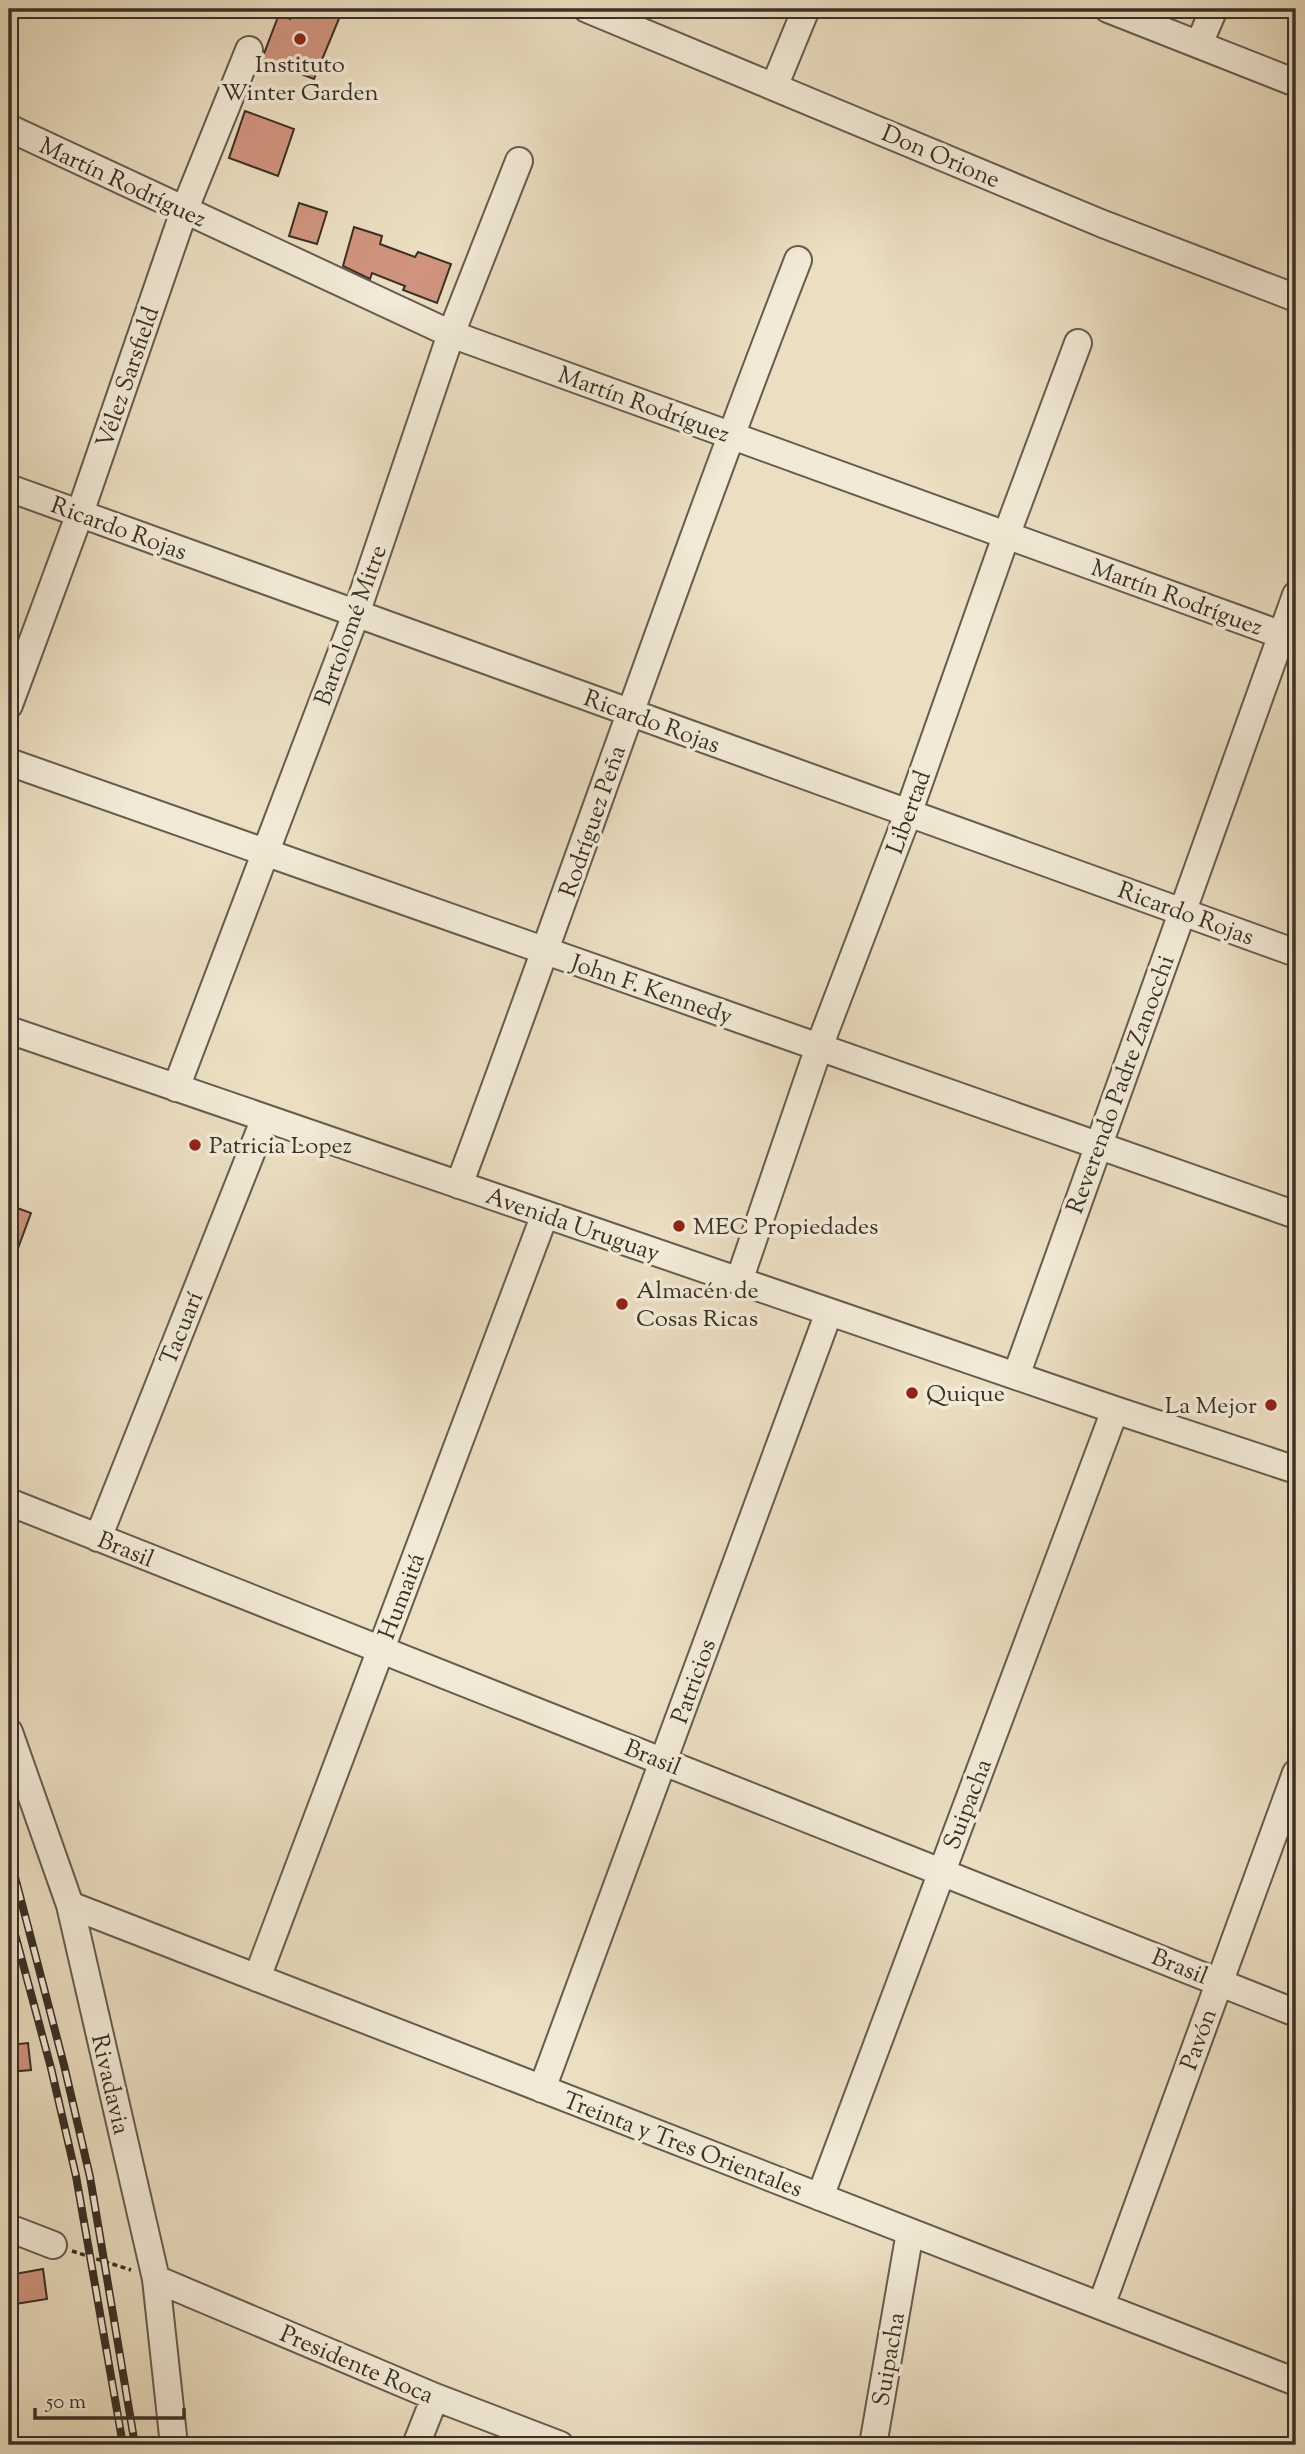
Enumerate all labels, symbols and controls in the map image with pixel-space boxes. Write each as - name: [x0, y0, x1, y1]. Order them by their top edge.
- marker: Instituto Winter Garden: [292, 31, 308, 47]
- place label: Instituto Winter Garden: [221, 49, 379, 111]
- street label: Don Orione: [876, 118, 1005, 198]
- street label: Martín Rodríguez: [33, 130, 211, 237]
- street label: Vélez Sarsfield: [89, 302, 169, 453]
- street label: Martín Rodríguez: [553, 359, 734, 453]
- street label: Ricardo Rojas: [45, 489, 191, 570]
- street label: Bartolomé Mitre: [307, 541, 397, 711]
- street label: Martín Rodríguez: [1086, 552, 1267, 646]
- street label: Ricardo Rojas: [578, 682, 724, 763]
- street label: Rodríguez Peña: [552, 741, 636, 902]
- street label: Libertad: [879, 766, 941, 859]
- street label: Ricardo Rojas: [1112, 874, 1258, 955]
- street label: John F. Kennedy: [564, 947, 737, 1034]
- street label: Reverendo Padre Zanocchi: [1059, 951, 1185, 1219]
- place label: Patricia Lopez: [209, 1130, 352, 1164]
- marker: Patricia Lopez: [187, 1137, 203, 1153]
- street label: Avenida Uruguay: [481, 1180, 664, 1272]
- place label: MEC Propiedades: [693, 1211, 879, 1245]
- marker: MEC Propiedades: [671, 1218, 687, 1234]
- place label: Almacén de Cosas Ricas: [636, 1275, 759, 1337]
- street label: Tacuarí: [153, 1287, 213, 1371]
- marker: Almacén de Cosas Ricas: [614, 1296, 630, 1312]
- place label: Quique: [926, 1378, 1005, 1412]
- marker: Quique: [904, 1385, 920, 1401]
- place label: La Mejor: [1165, 1390, 1257, 1424]
- marker: La Mejor: [1263, 1397, 1279, 1413]
- street label: Brasil: [92, 1524, 159, 1578]
- street label: Humaitá: [371, 1549, 435, 1645]
- street label: Patricios: [664, 1635, 726, 1729]
- street label: Brasil: [619, 1732, 686, 1786]
- street label: Suipacha: [936, 1754, 1002, 1855]
- street label: Brasil: [1146, 1941, 1213, 1995]
- street label: Pavón: [1173, 2004, 1227, 2075]
- street label: Rivadavia: [81, 2031, 137, 2138]
- street label: Treinta y Tres Orientales: [557, 2084, 807, 2207]
- street label: Suipacha: [865, 2310, 915, 2409]
- street label: Presidente Roca: [274, 2318, 438, 2414]
- scale bar: [35, 2377, 184, 2421]
- text: 50 m: [45, 2388, 86, 2418]

